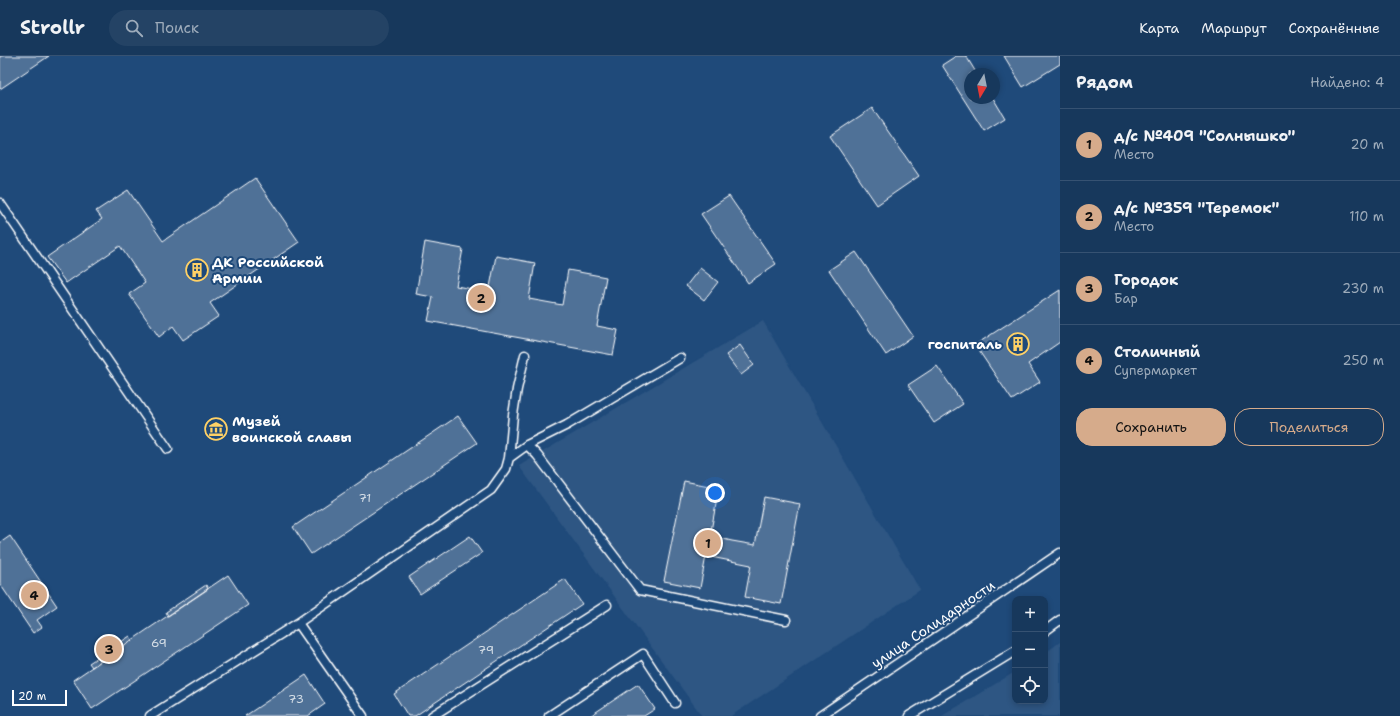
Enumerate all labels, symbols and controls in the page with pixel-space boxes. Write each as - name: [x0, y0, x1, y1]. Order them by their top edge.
- search box: [109, 10, 389, 46]
- text: Strollr: [20, 15, 85, 40]
- icon: search: [123, 17, 145, 39]
- text: Поиск: [155, 18, 199, 38]
- text: Карта: [1139, 19, 1179, 37]
- text: Маршрут: [1201, 19, 1267, 37]
- text: Сохранённые: [1289, 19, 1380, 37]
- north arrow: [964, 68, 1000, 104]
- text: Рядом: [1076, 71, 1133, 93]
- text: Найдено: 4: [1310, 74, 1384, 91]
- text: д/с №409 "Солнышко": [1114, 126, 1295, 146]
- text: 1: [1086, 136, 1092, 153]
- text: 20 m: [1351, 136, 1384, 153]
- text: Место: [1114, 146, 1154, 163]
- text: д/с №359 "Теремок": [1114, 198, 1279, 218]
- text: 2: [1084, 208, 1094, 225]
- text: 110 m: [1349, 208, 1384, 225]
- text: Место: [1114, 218, 1154, 235]
- place label: ДК Российской Армии: [212, 253, 324, 287]
- building icon: ДК Российской Армии: [184, 257, 210, 283]
- text: Городок: [1114, 270, 1179, 290]
- text: 3: [1084, 280, 1094, 297]
- text: 230 m: [1342, 280, 1384, 297]
- pin: 2: [468, 283, 494, 313]
- text: Бар: [1114, 290, 1138, 307]
- building icon: госпиталь: [1005, 331, 1031, 357]
- place label: госпиталь: [928, 335, 1002, 353]
- text: Столичный: [1114, 342, 1200, 362]
- text: 4: [1084, 352, 1094, 369]
- text: 250 m: [1343, 352, 1384, 369]
- text: Супермаркет: [1114, 362, 1197, 379]
- button: Сохранить: [1076, 408, 1226, 446]
- button: Поделиться: [1234, 408, 1384, 446]
- place label: Музей воинской славы: [232, 412, 352, 446]
- museum icon: Музей воинской славы: [203, 416, 229, 442]
- your location: [705, 483, 725, 503]
- house number: 71: [359, 490, 371, 506]
- pin: 1: [695, 528, 721, 558]
- street label: улица Солидарности: [868, 576, 998, 672]
- pin: 4: [21, 580, 47, 610]
- map controls: [1012, 596, 1048, 704]
- button: +: [1012, 596, 1048, 632]
- button: −: [1012, 632, 1048, 668]
- pin: 3: [96, 634, 122, 664]
- house number: 69: [151, 635, 167, 651]
- house number: 79: [478, 642, 494, 658]
- button: locate: [1012, 668, 1048, 704]
- scale bar: [12, 688, 67, 707]
- text: 20 m: [18, 689, 46, 704]
- house number: 73: [288, 691, 304, 707]

